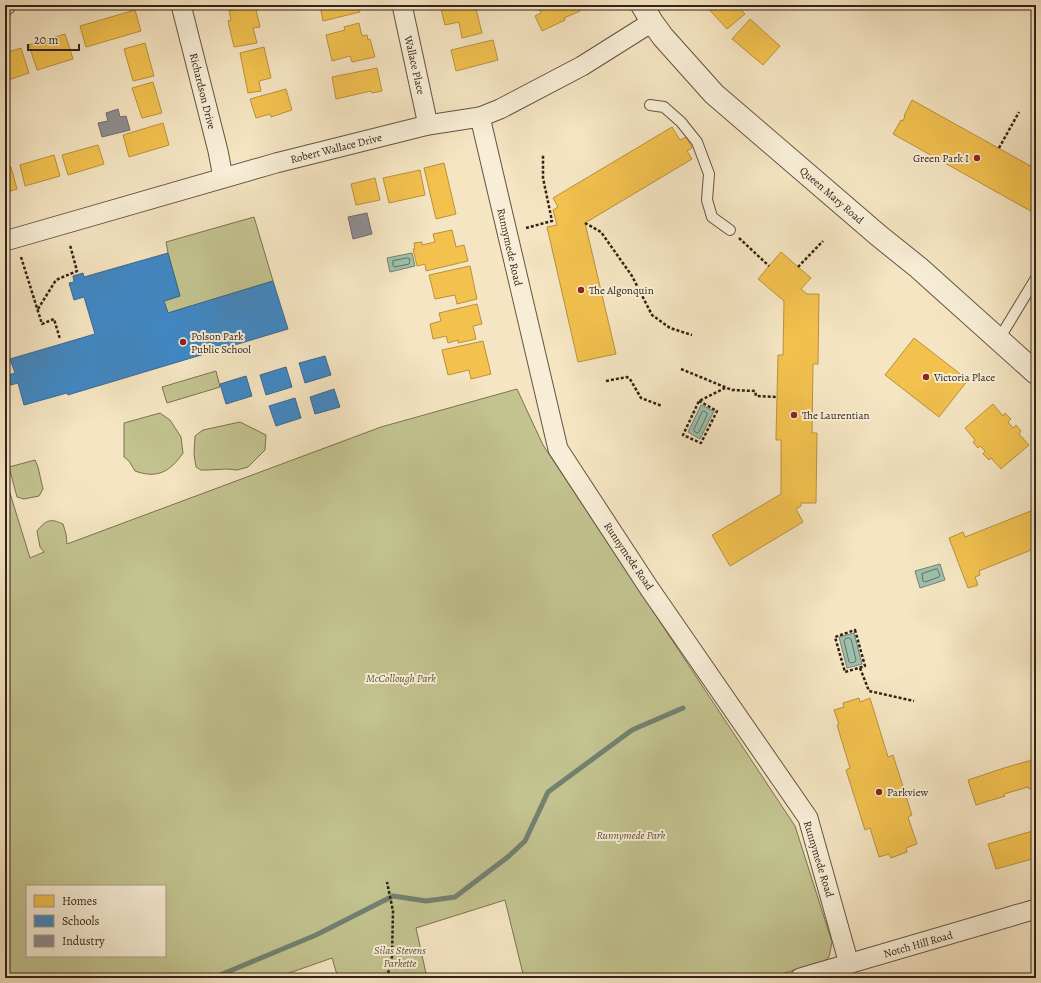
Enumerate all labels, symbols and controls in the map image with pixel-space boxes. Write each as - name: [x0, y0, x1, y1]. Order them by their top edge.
- scale bar: [28, 26, 79, 52]
- text: 20 m: [34, 32, 58, 48]
- street label: Wallace Place: [400, 33, 429, 96]
- street label: Richardson Drive: [186, 51, 219, 131]
- street label: Robert Wallace Drive: [289, 130, 383, 167]
- place label: Green Park I: [913, 151, 969, 166]
- marker: Green Park I: [972, 153, 982, 163]
- street label: Queen Mary Road: [796, 163, 867, 227]
- street label: Runnymede Road: [493, 207, 526, 287]
- place label: The Algonquin: [589, 283, 654, 298]
- marker: The Algonquin: [576, 285, 586, 295]
- place label: Polson Park Public School: [191, 329, 251, 357]
- marker: Polson Park Public School: [178, 337, 188, 347]
- place label: Victoria Place: [933, 370, 995, 385]
- marker: Victoria Place: [921, 372, 931, 382]
- place label: The Laurentian: [802, 408, 870, 423]
- marker: The Laurentian: [789, 410, 799, 420]
- street label: Runnymede Road: [600, 519, 657, 593]
- park label: McCollough Park: [366, 671, 436, 686]
- place label: Parkview: [887, 785, 929, 800]
- marker: Parkview: [874, 787, 884, 797]
- street label: Runnymede Road: [800, 819, 837, 899]
- park label: Runnymede Park: [596, 828, 666, 843]
- legend: [26, 885, 166, 957]
- text: Homes: [62, 893, 97, 909]
- text: Schools: [62, 913, 99, 929]
- street label: Notch Hill Road: [882, 927, 955, 962]
- text: Industry: [62, 933, 105, 949]
- park label: Silas Stevens Parkette: [374, 943, 426, 971]

